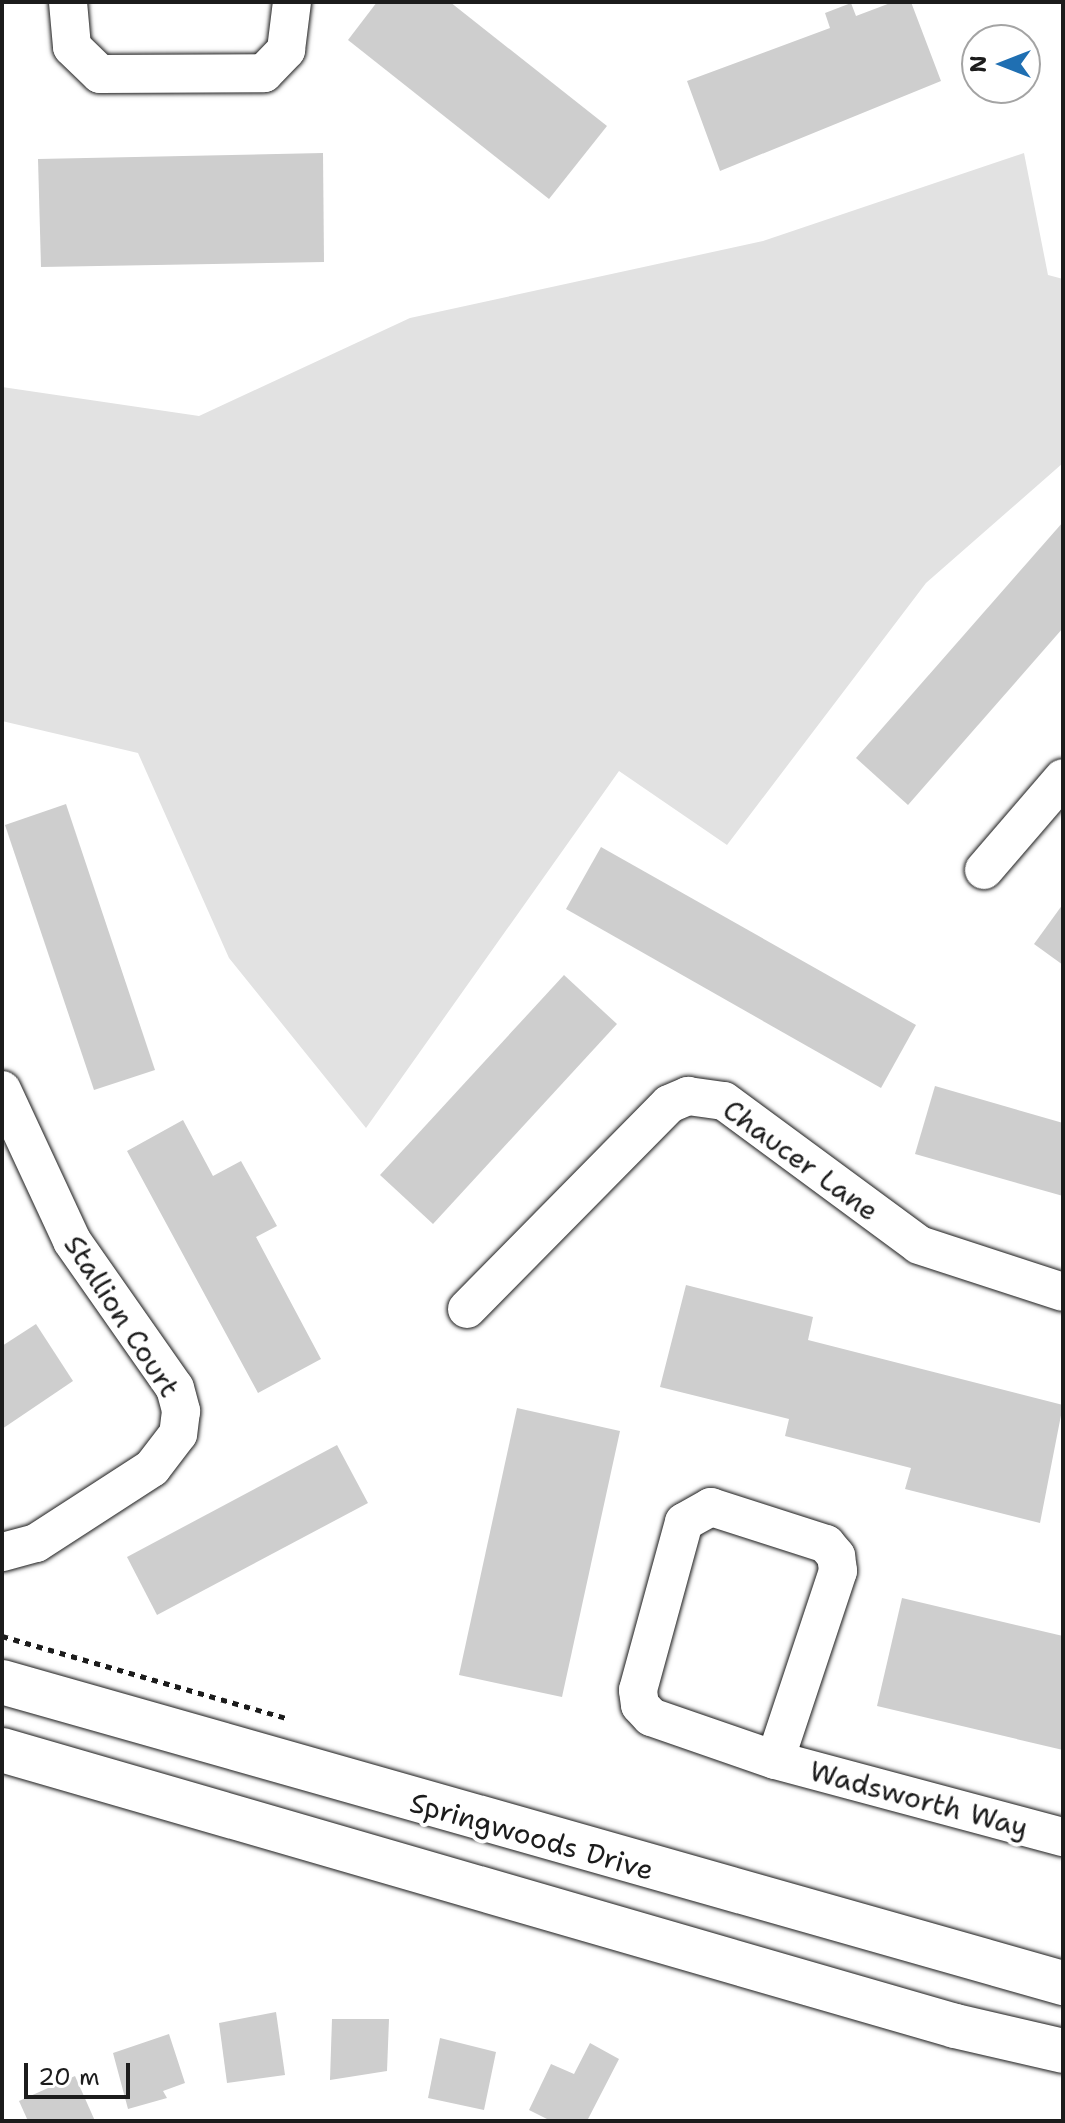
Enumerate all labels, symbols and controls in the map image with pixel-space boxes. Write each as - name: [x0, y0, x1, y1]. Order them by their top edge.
- north arrow: [961, 24, 1041, 104]
- text: N: [964, 55, 993, 73]
- street label: Chaucer Lane: [717, 1092, 885, 1228]
- street label: Stallion Court: [57, 1229, 187, 1403]
- street label: Wadsworth Way: [806, 1754, 1032, 1844]
- street label: Springwoods Drive: [406, 1785, 658, 1887]
- scale bar: [28, 2047, 134, 2097]
- text: 20 m: [38, 2061, 100, 2093]

